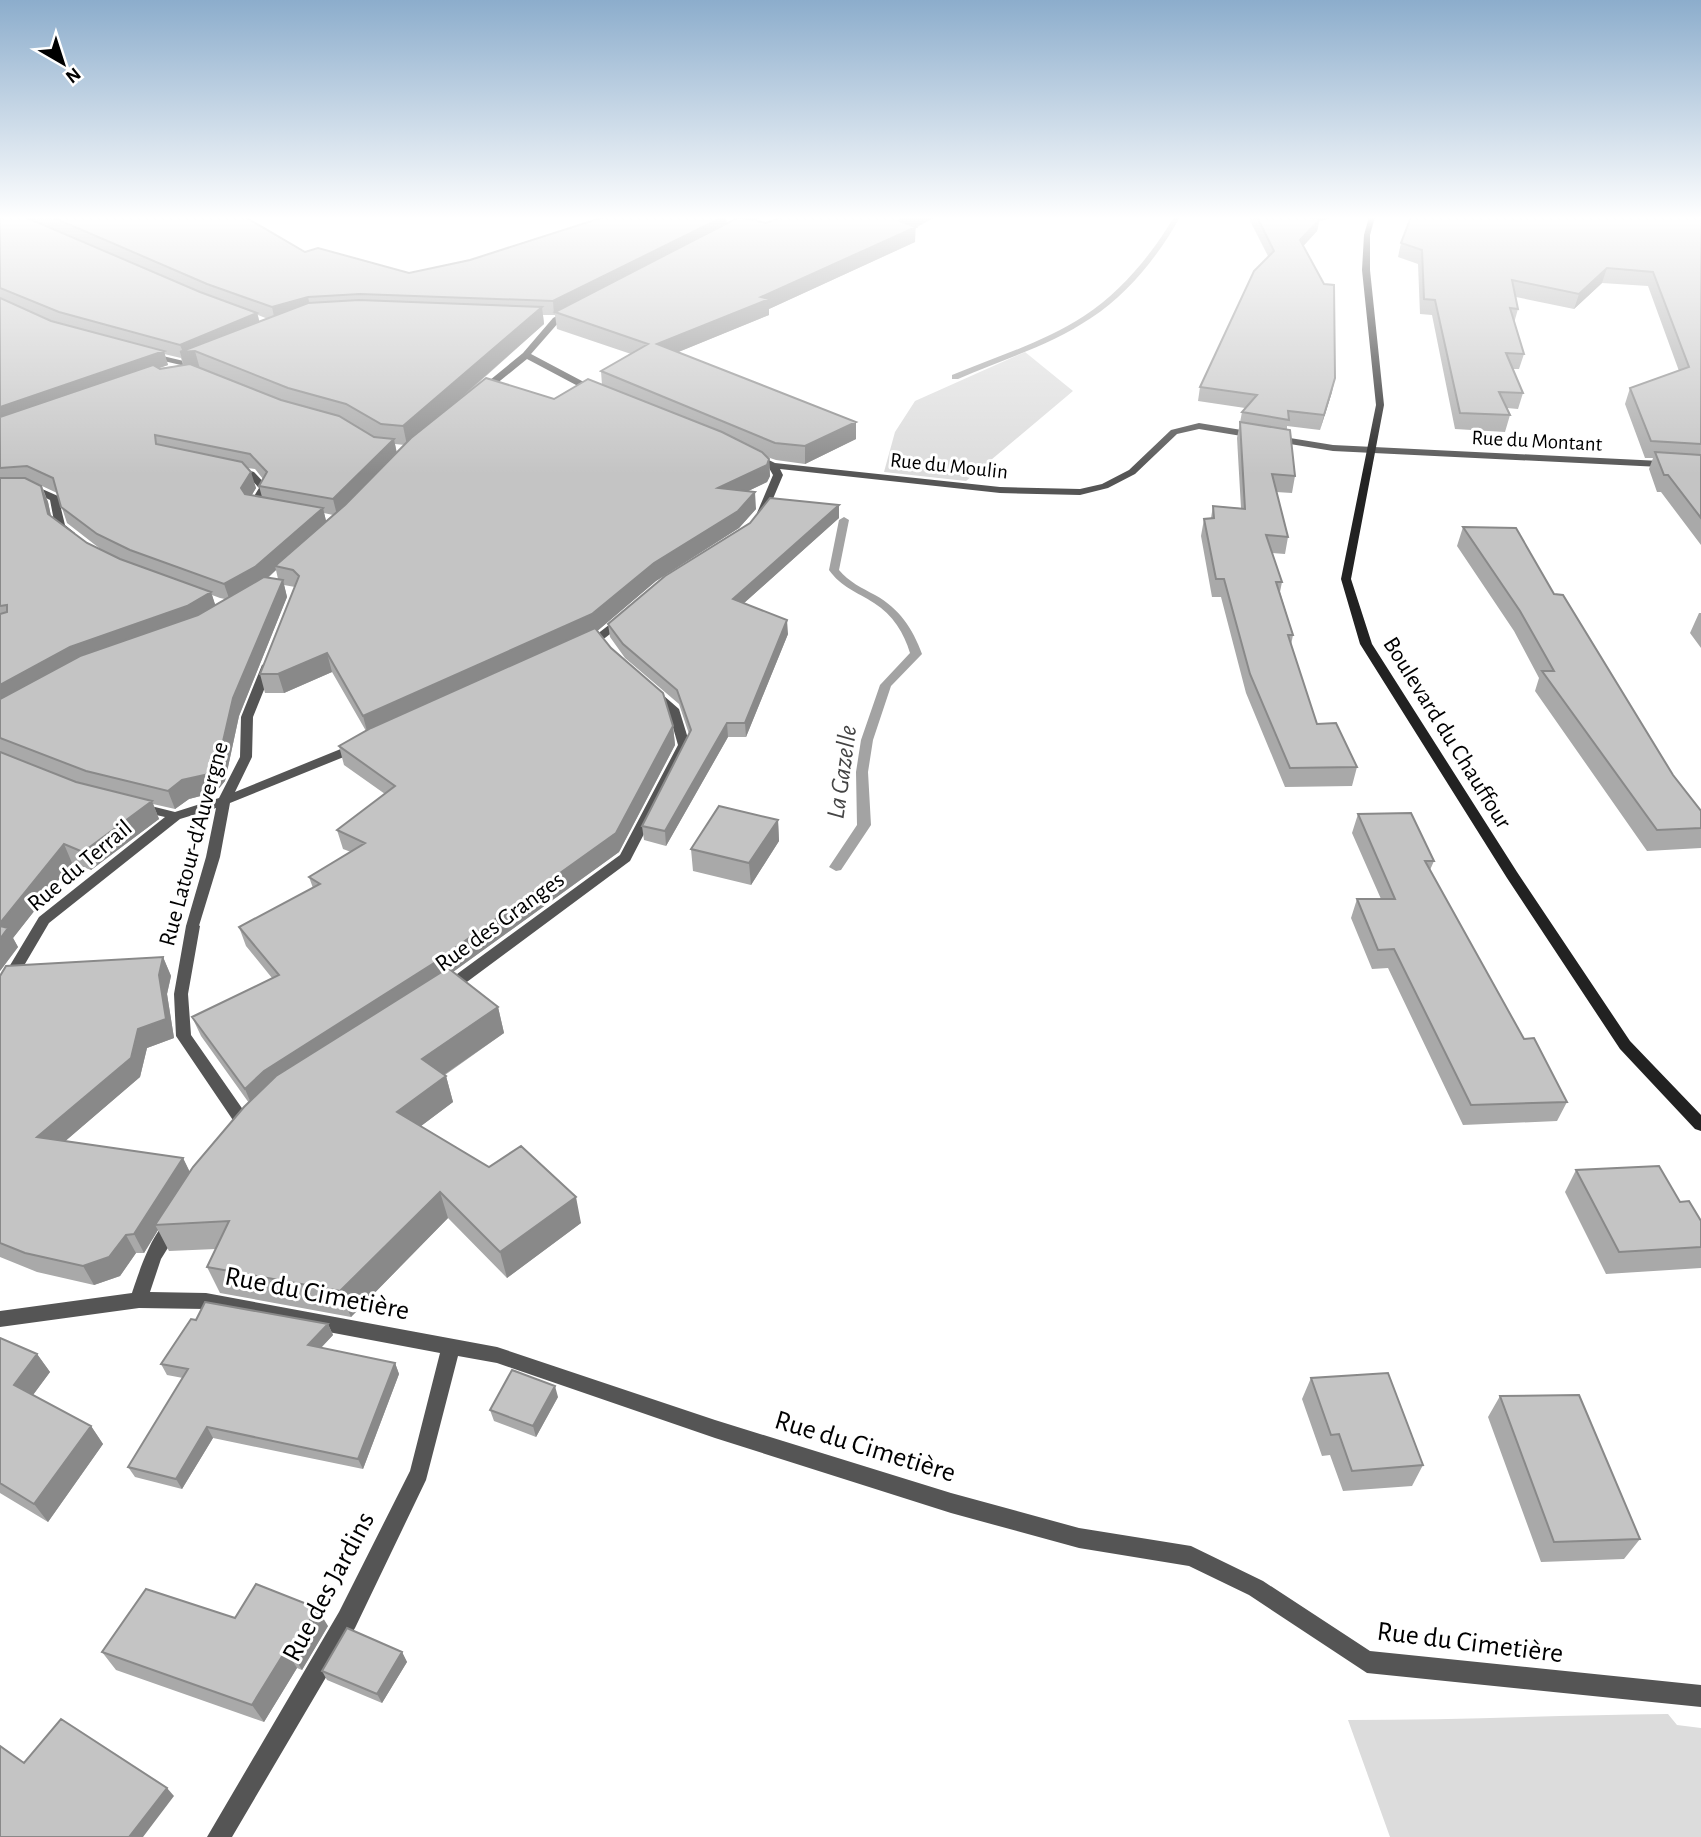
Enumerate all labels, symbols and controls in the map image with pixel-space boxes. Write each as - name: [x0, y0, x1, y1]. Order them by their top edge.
- north arrow: [28, 28, 98, 98]
- text: N: [62, 64, 84, 87]
- street label: Rue du Montant: [1471, 427, 1603, 455]
- street label: Rue du Moulin: [889, 449, 1009, 483]
- street label: Boulevard du Chauffour: [1378, 633, 1516, 833]
- water label: La Gazelle: [823, 723, 861, 820]
- street label: Rue Latour-d'Auvergne: [155, 739, 233, 949]
- street label: Rue du Terrail: [23, 816, 137, 916]
- street label: Rue des Granges: [431, 867, 569, 977]
- street label: Rue du Cimetière: [222, 1262, 412, 1326]
- street label: Rue du Cimetière: [771, 1406, 959, 1488]
- street label: Rue des Jardins: [278, 1508, 380, 1666]
- street label: Rue du Cimetière: [1375, 1618, 1565, 1668]

